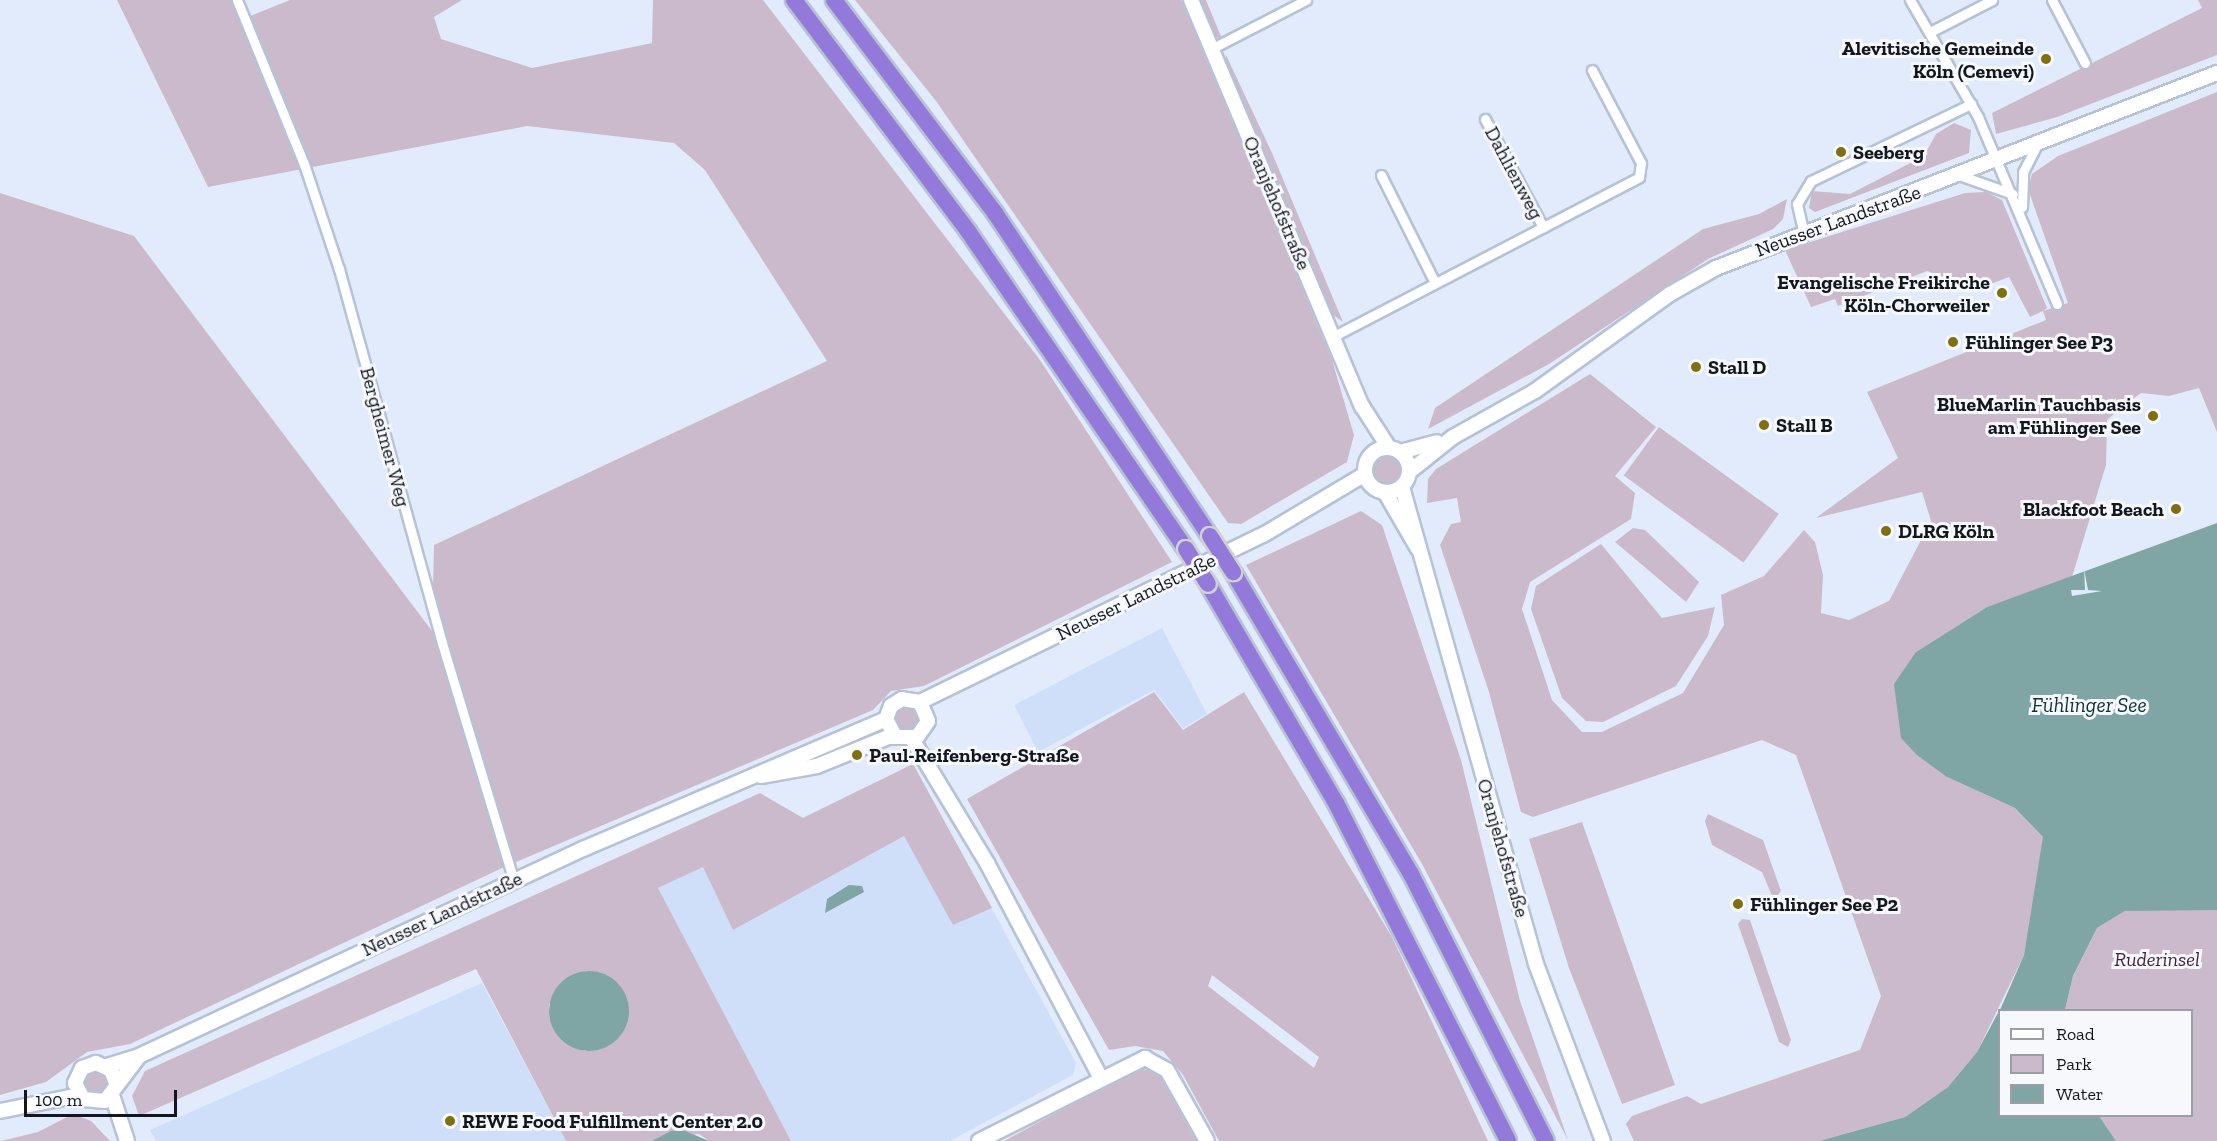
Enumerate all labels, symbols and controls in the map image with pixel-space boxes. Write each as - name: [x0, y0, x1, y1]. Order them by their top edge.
- place label: Alevitische Gemeinde Köln (Cemevi): [1842, 36, 2034, 83]
- marker: Alevitische Gemeinde Köln (Cemevi): [2039, 52, 2053, 66]
- street label: Dahlienweg: [1480, 122, 1548, 224]
- street label: Oranjehofstraße: [1238, 132, 1316, 274]
- place label: Seeberg: [1853, 140, 1924, 164]
- marker: Seeberg: [1834, 145, 1848, 159]
- street label: Neusser Landstraße: [1752, 180, 1924, 262]
- place label: Evangelische Freikirche Köln-Chorweiler: [1777, 270, 1990, 317]
- marker: Evangelische Freikirche Köln-Chorweiler: [1995, 286, 2009, 300]
- place label: Fühlinger See P3: [1965, 330, 2114, 354]
- marker: Fühlinger See P3: [1946, 335, 1960, 349]
- place label: Stall D: [1708, 355, 1766, 379]
- marker: Stall D: [1689, 360, 1703, 374]
- street label: Bergheimer Weg: [355, 364, 415, 510]
- place label: BlueMarlin Tauchbasis am Fühlinger See: [1937, 392, 2141, 439]
- marker: BlueMarlin Tauchbasis am Fühlinger See: [2146, 409, 2160, 423]
- place label: Stall B: [1776, 413, 1833, 437]
- marker: Stall B: [1757, 418, 1771, 432]
- place label: Blackfoot Beach: [2023, 497, 2164, 521]
- marker: Blackfoot Beach: [2169, 502, 2183, 516]
- place label: DLRG Köln: [1898, 519, 1994, 543]
- marker: DLRG Köln: [1879, 524, 1893, 538]
- street label: Neusser Landstraße: [1052, 548, 1220, 646]
- water label: Fühlinger See: [2031, 692, 2147, 718]
- place label: Paul-Reifenberg-Straße: [869, 743, 1079, 767]
- marker: Paul-Reifenberg-Straße: [850, 748, 864, 762]
- street label: Oranjehofstraße: [1472, 776, 1534, 920]
- street label: Neusser Landstraße: [358, 866, 526, 962]
- place label: Fühlinger See P2: [1750, 892, 1899, 916]
- marker: Fühlinger See P2: [1731, 897, 1745, 911]
- park label: Ruderinsel: [2114, 947, 2200, 971]
- legend: [1998, 1009, 2193, 1117]
- text: Road: [2056, 1023, 2095, 1045]
- text: Park: [2056, 1053, 2092, 1075]
- scale bar: [27, 1078, 180, 1116]
- text: Water: [2056, 1083, 2103, 1105]
- text: 100 m: [35, 1089, 82, 1111]
- place label: REWE Food Fulfillment Center 2.0: [462, 1109, 763, 1133]
- marker: REWE Food Fulfillment Center 2.0: [443, 1114, 457, 1128]

